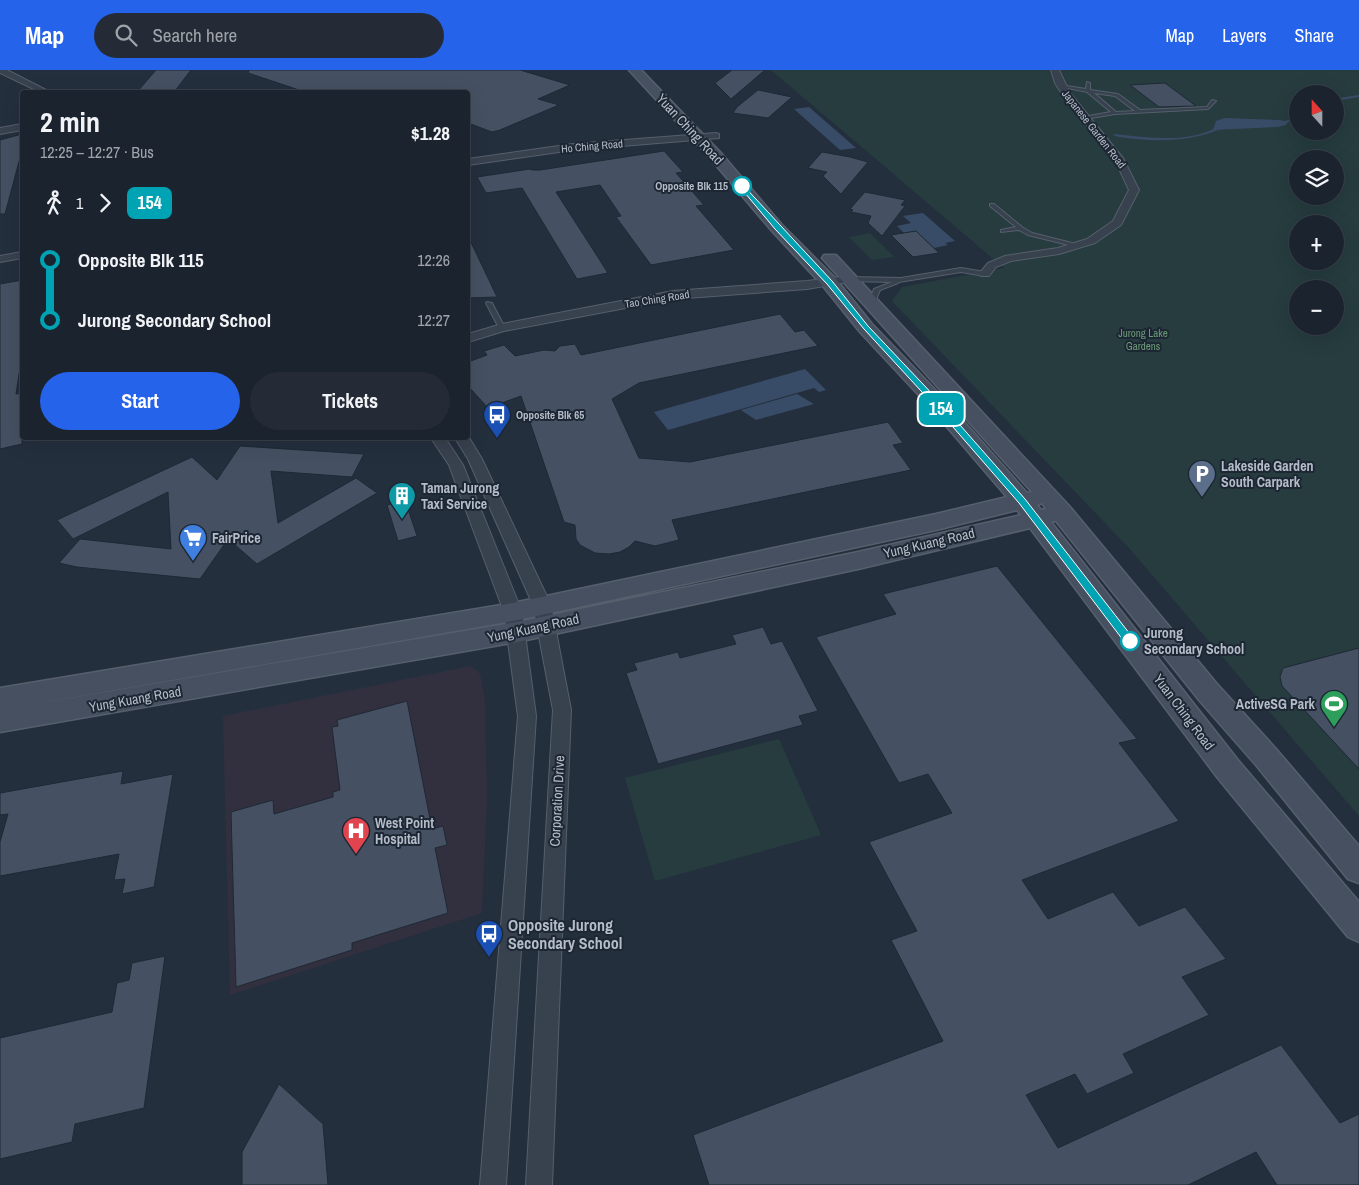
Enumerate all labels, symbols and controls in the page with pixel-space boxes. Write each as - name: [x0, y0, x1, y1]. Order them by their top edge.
- search box: [94, 13, 444, 58]
- text: Map: [25, 19, 64, 51]
- icon: search: [112, 21, 140, 49]
- text: Search here: [152, 22, 237, 48]
- text: Map: [1166, 23, 1194, 48]
- text: Layers: [1222, 23, 1267, 48]
- text: Share: [1295, 23, 1334, 48]
- north arrow: [1289, 85, 1344, 140]
- map controls: [1289, 85, 1344, 335]
- street label: Japanese Garden Road: [1059, 87, 1129, 171]
- street label: Yuan Ching Road: [653, 90, 727, 168]
- text: 2 min: [40, 103, 100, 141]
- text: $1.28: [411, 120, 450, 146]
- street label: Ho Ching Road: [560, 136, 624, 156]
- text: 12:25 – 12:27 · Bus: [40, 141, 154, 163]
- button: layers: [1289, 150, 1344, 205]
- marker: Opposite Blk 115: [732, 176, 752, 196]
- place label: Opposite Blk 115: [655, 179, 728, 193]
- icon: walk: [40, 189, 68, 217]
- icon: forward: [91, 189, 119, 217]
- text: 154: [137, 190, 162, 215]
- text: 1: [76, 192, 83, 214]
- button: +: [1289, 215, 1344, 270]
- text: Opposite Blk 115: [78, 247, 204, 273]
- text: 12:26: [417, 249, 450, 271]
- button: −: [1289, 280, 1344, 335]
- street label: Tao Ching Road: [624, 287, 690, 311]
- text: Jurong Secondary School: [78, 307, 271, 333]
- text: 12:27: [417, 309, 450, 331]
- park label: Jurong Lake Gardens: [1118, 326, 1168, 353]
- button: Start: [40, 372, 240, 430]
- button: Tickets: [250, 372, 450, 430]
- line badge: 154: [912, 393, 970, 425]
- text: 154: [929, 396, 953, 421]
- bus stop icon: Opposite Blk 65: [482, 400, 512, 439]
- place label: Opposite Blk 65: [516, 408, 584, 422]
- place label: Lakeside Garden South Carpark: [1221, 457, 1314, 491]
- parking icon: Lakeside Garden South Carpark: [1187, 459, 1217, 498]
- place label: Taman Jurong Taxi Service: [421, 479, 499, 513]
- building icon: Taman Jurong Taxi Service: [387, 481, 417, 520]
- supermarket icon: FairPrice: [178, 523, 208, 562]
- street label: Yung Kuang Road: [882, 524, 976, 562]
- place label: FairPrice: [212, 529, 261, 547]
- street label: Yung Kuang Road: [486, 610, 580, 646]
- place label: Jurong Secondary School: [1144, 624, 1244, 658]
- marker: Jurong Secondary School: [1120, 631, 1140, 651]
- street label: Yuan Ching Road: [1150, 670, 1218, 754]
- street label: Yung Kuang Road: [88, 682, 182, 716]
- sports icon: ActiveSG Park: [1319, 689, 1349, 728]
- place label: ActiveSG Park: [1236, 695, 1316, 713]
- street label: Corporation Drive: [546, 755, 568, 847]
- place label: West Point Hospital: [375, 814, 434, 848]
- hospital icon: West Point Hospital: [341, 816, 371, 855]
- place label: Opposite Jurong Secondary School: [508, 914, 622, 954]
- bus stop icon: Opposite Jurong Secondary School: [474, 919, 504, 958]

